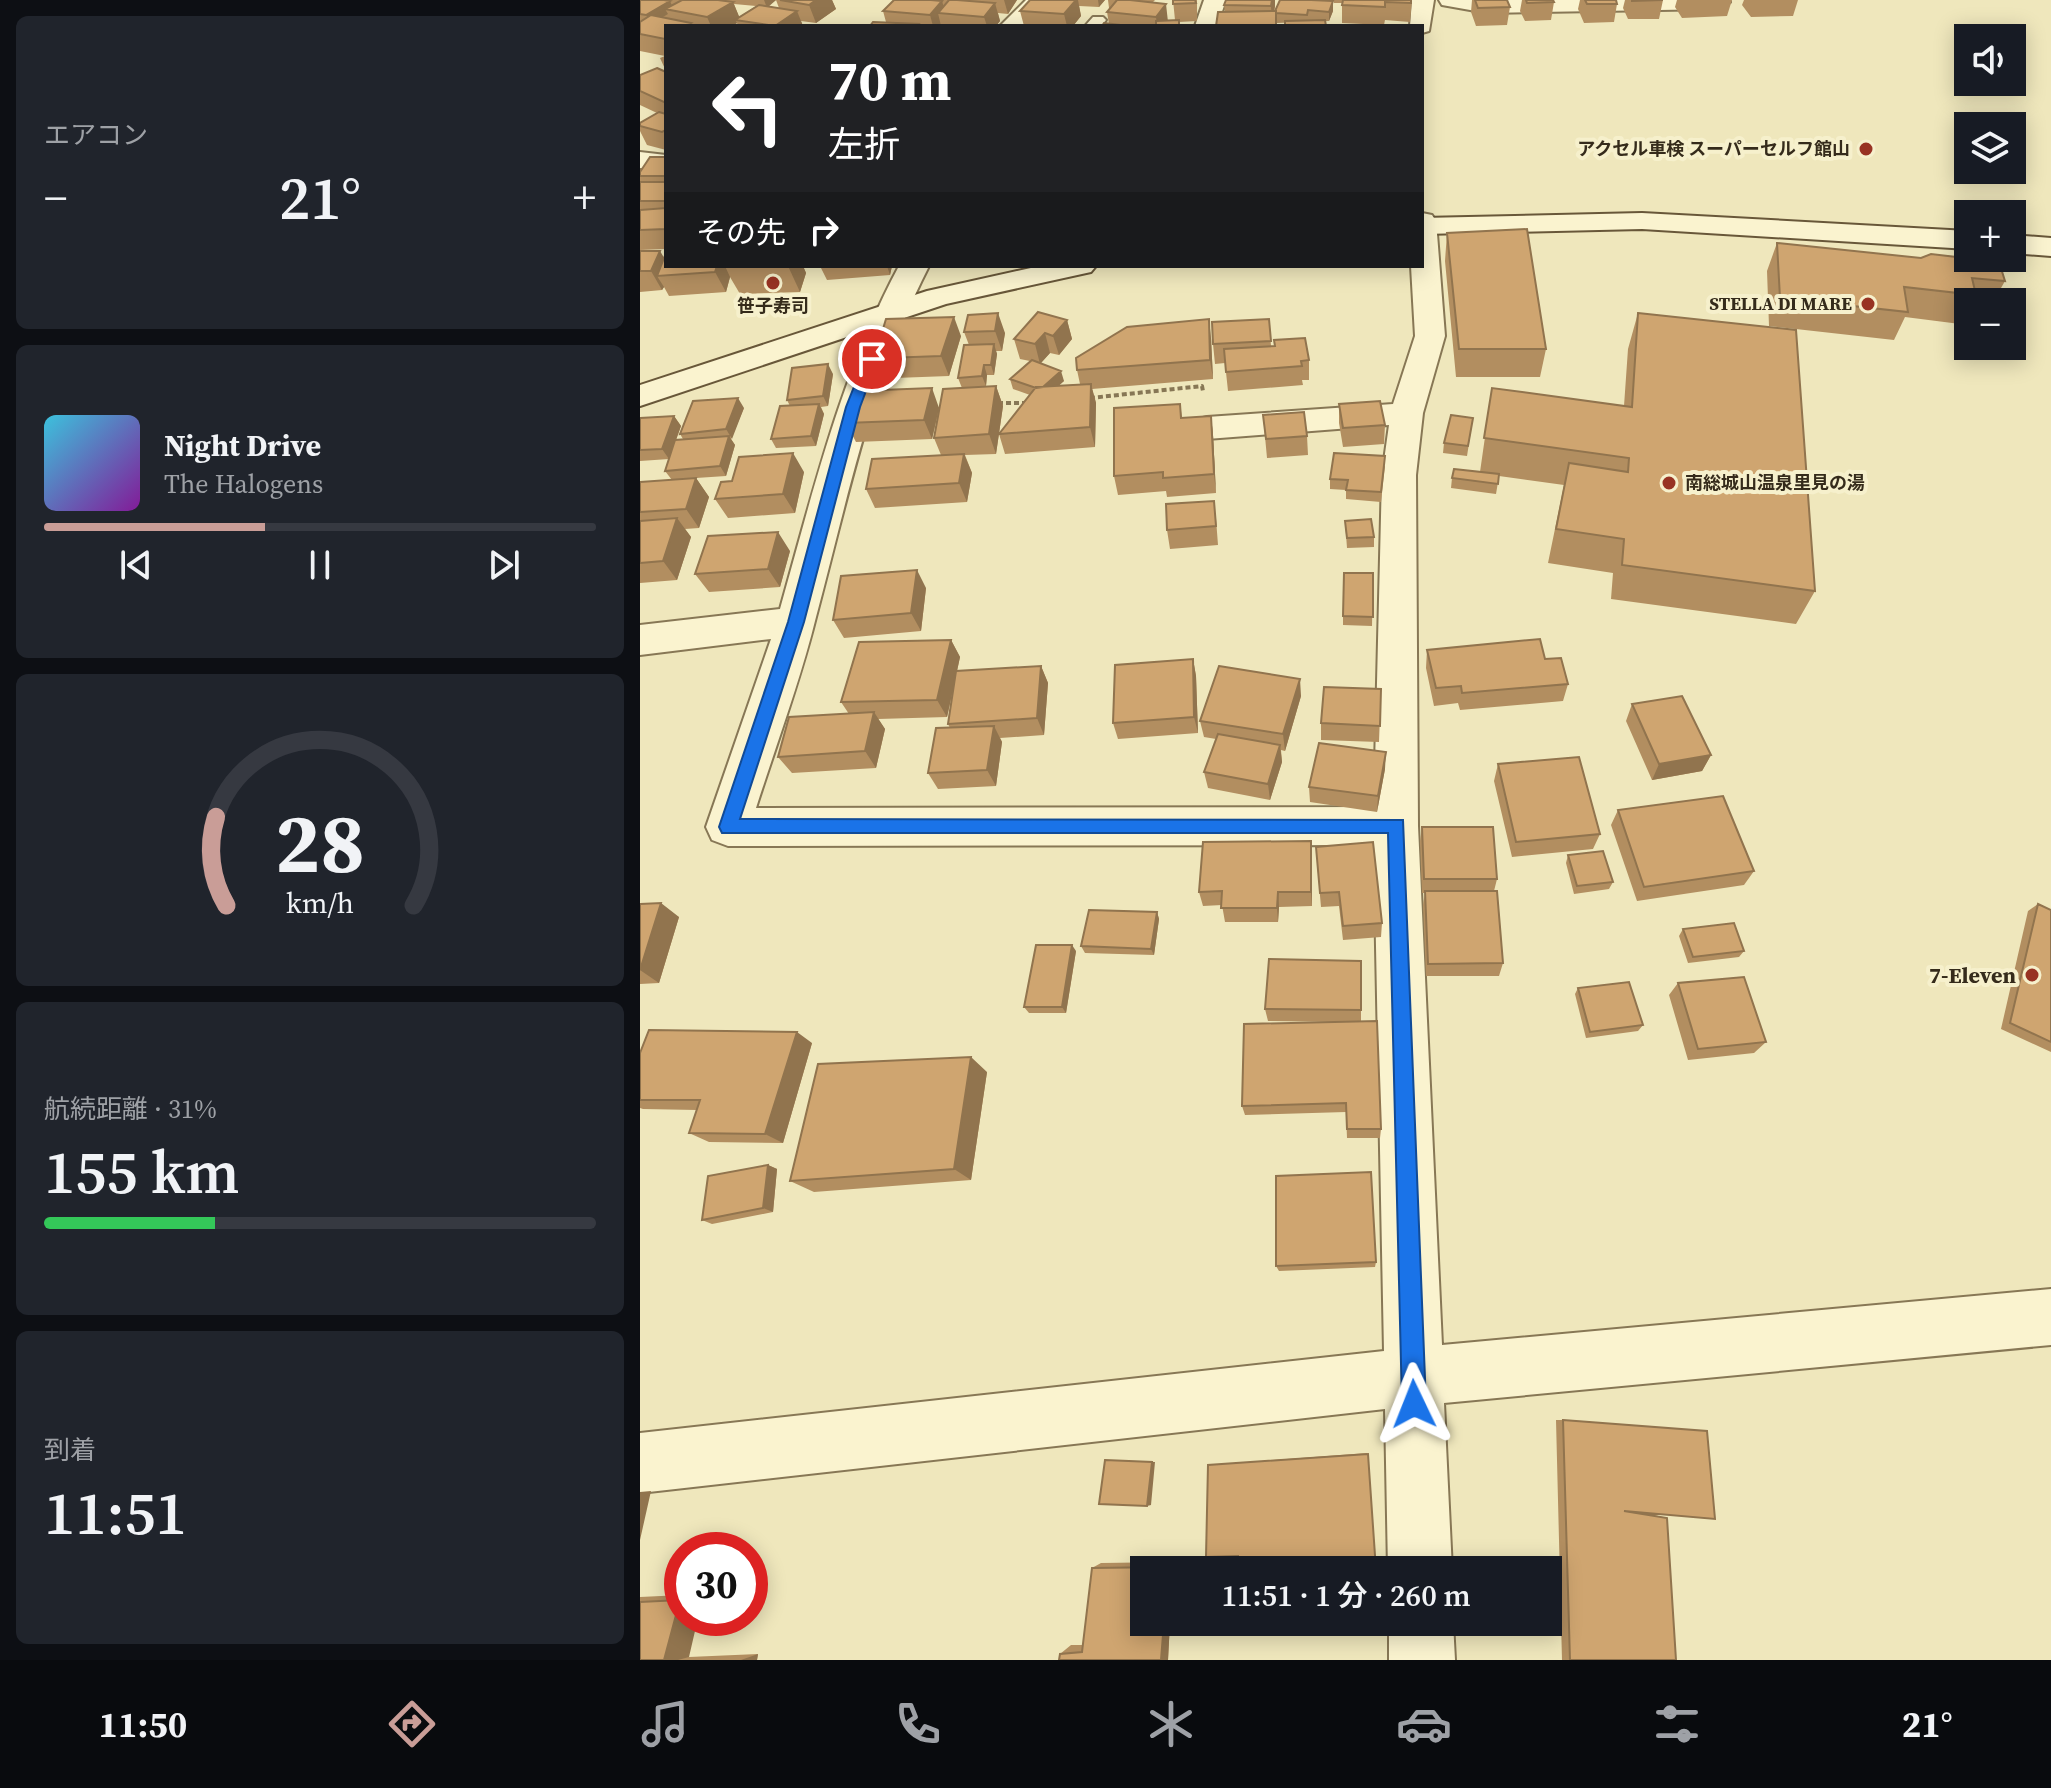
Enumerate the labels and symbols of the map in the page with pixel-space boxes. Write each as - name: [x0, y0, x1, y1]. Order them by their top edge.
- place label: アクセル車検 スーパーセルフ館山: [1577, 136, 1850, 161]
- marker: アクセル車検 スーパーセルフ館山: [1857, 140, 1875, 158]
- marker: 笹子寿司: [764, 274, 782, 292]
- place label: STELLA DI MARE: [1709, 291, 1852, 316]
- place label: 笹子寿司: [737, 293, 809, 318]
- marker: STELLA DI MARE: [1859, 295, 1877, 313]
- pin: [838, 325, 906, 393]
- place label: 南総城山温泉里見の湯: [1685, 470, 1865, 495]
- marker: 南総城山温泉里見の湯: [1660, 474, 1678, 492]
- place label: 7-Eleven: [1929, 960, 2016, 990]
- marker: 7-Eleven: [2023, 966, 2041, 984]
- position arrow: [1372, 1362, 1456, 1446]
- speed limit sign: 30: [664, 1532, 768, 1636]

